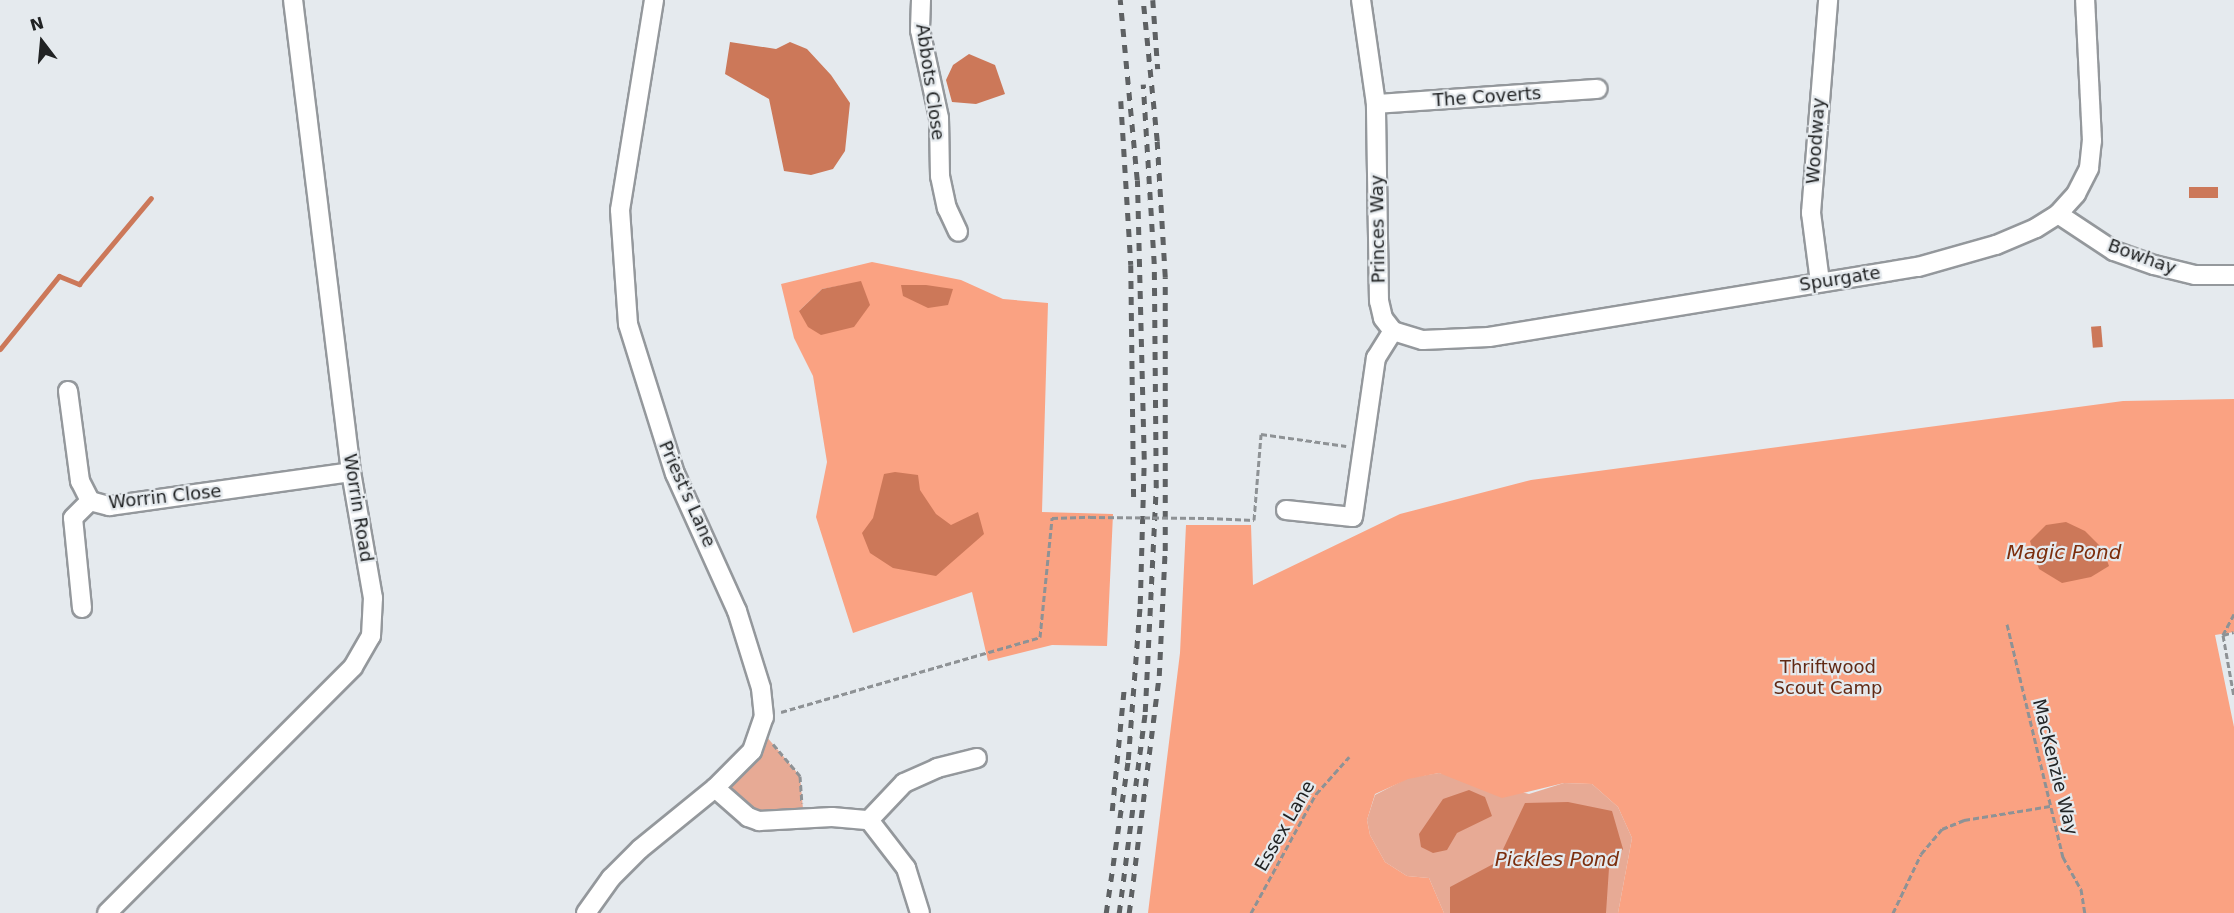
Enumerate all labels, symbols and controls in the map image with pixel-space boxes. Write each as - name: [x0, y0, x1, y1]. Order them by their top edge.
- north arrow: [12, 12, 72, 72]
- text: N: [28, 13, 46, 35]
- street label: Abbots Close: [911, 22, 949, 142]
- street label: The Coverts: [1432, 82, 1542, 112]
- street label: Woodway: [1802, 97, 1830, 185]
- street label: Princes Way: [1366, 174, 1390, 284]
- street label: Bowhay: [2105, 235, 2179, 279]
- street label: Spurgate: [1798, 262, 1882, 296]
- street label: Priest's Lane: [654, 438, 720, 550]
- street label: Worrin Road: [339, 452, 377, 564]
- street label: Worrin Close: [107, 480, 223, 514]
- water label: Magic Pond: [2007, 540, 2121, 564]
- park label: Thriftwood Scout Camp: [1773, 657, 1883, 700]
- street label: MacKenzie Way: [2028, 697, 2082, 837]
- street label: Essex Lane: [1250, 777, 1320, 875]
- water label: Pickles Pond: [1495, 847, 1619, 871]

